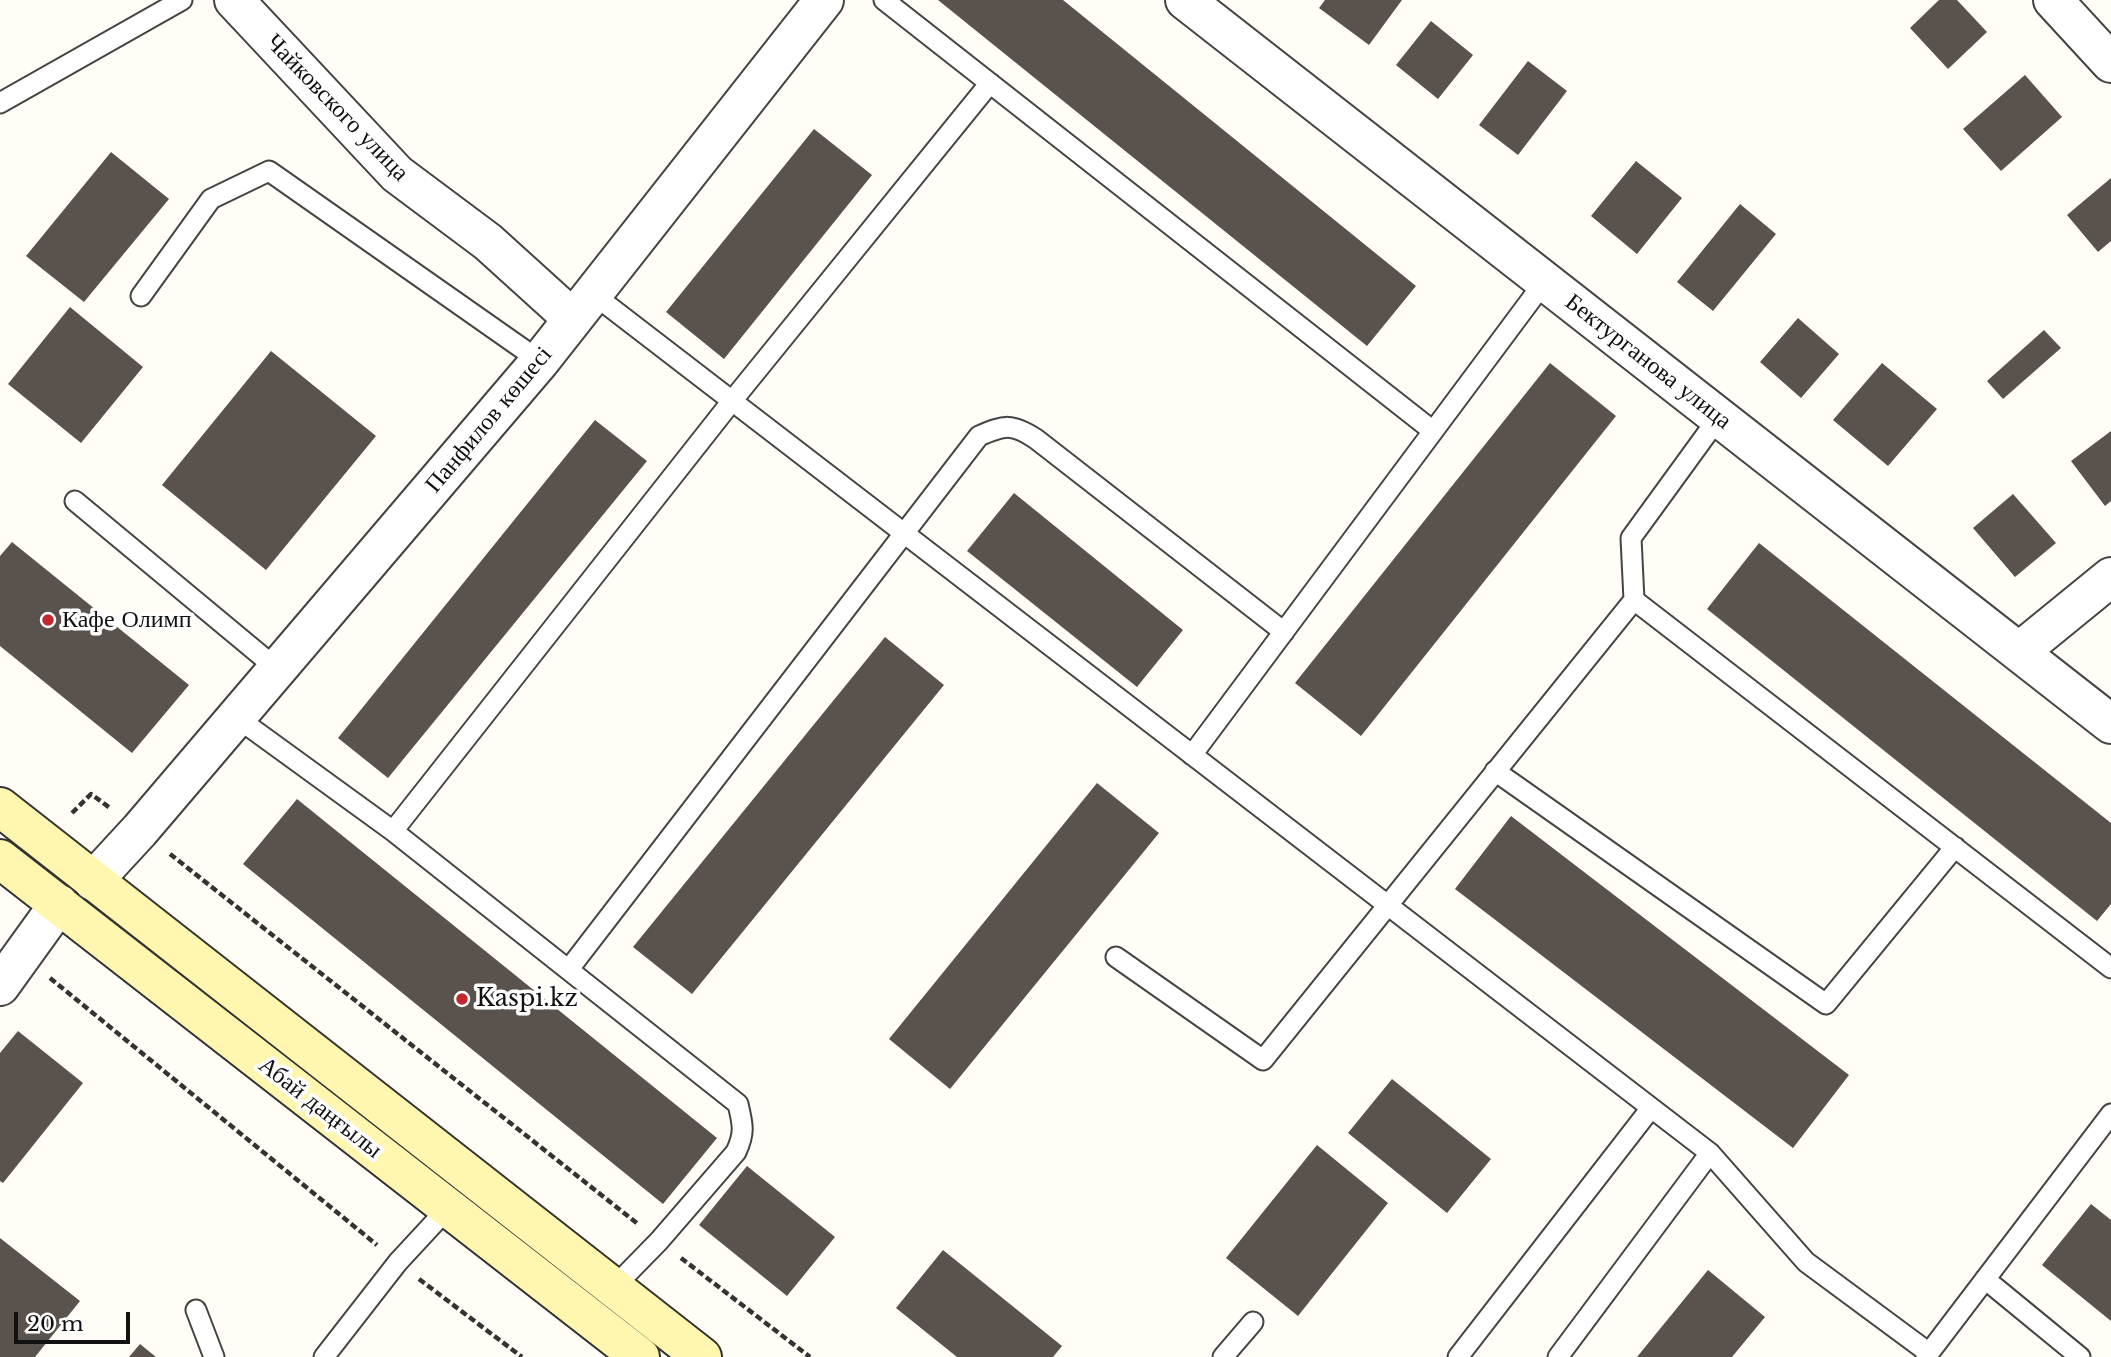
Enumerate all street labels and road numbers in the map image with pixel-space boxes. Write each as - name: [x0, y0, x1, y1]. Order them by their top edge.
- street label: Чайковского улица: [260, 29, 414, 187]
- street label: Бектурганова улица: [1559, 288, 1737, 436]
- street label: Панфилов көшесі: [419, 341, 559, 499]
- street label: Абай даңғылы: [253, 1051, 387, 1165]

